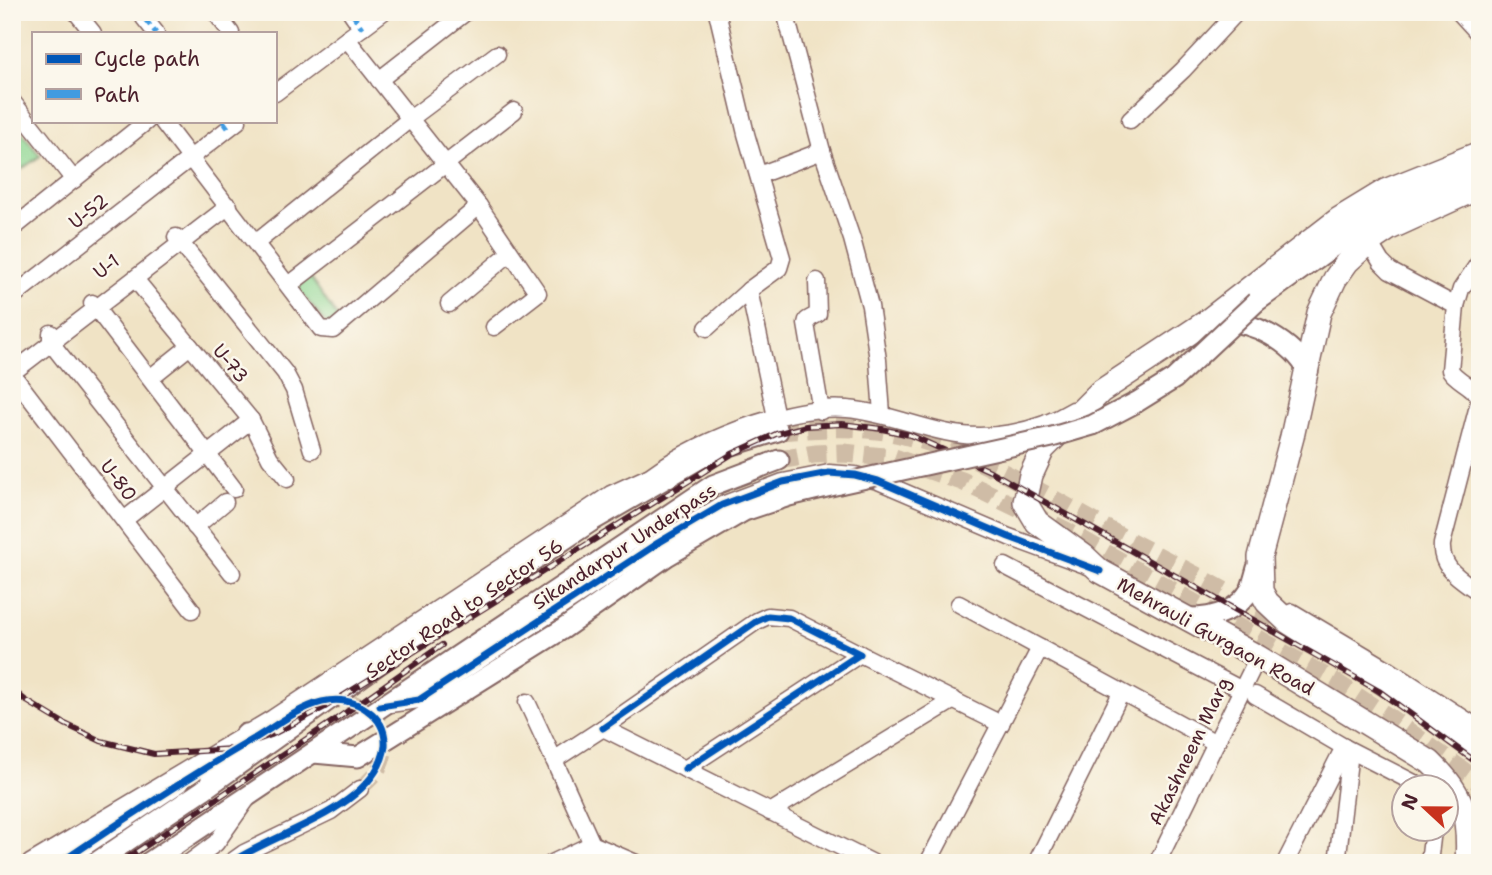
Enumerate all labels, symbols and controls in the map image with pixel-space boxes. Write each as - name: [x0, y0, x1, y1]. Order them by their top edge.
- legend: [32, 32, 276, 122]
- text: Cycle path: [94, 45, 200, 73]
- text: Path: [94, 81, 140, 109]
- street label: U-52: [64, 188, 113, 235]
- street label: U-1: [88, 248, 125, 285]
- street label: U-73: [207, 338, 254, 388]
- street label: U-80: [95, 454, 142, 506]
- street label: Sikandarpur Underpass: [528, 478, 721, 615]
- street label: Sector Road to Sector 56: [361, 533, 568, 684]
- street label: Mehrauli Gurgaon Road: [1113, 572, 1319, 701]
- street label: Akashneem Marg: [1143, 673, 1236, 829]
- north arrow: [1390, 774, 1460, 844]
- text: N: [1395, 790, 1424, 813]

